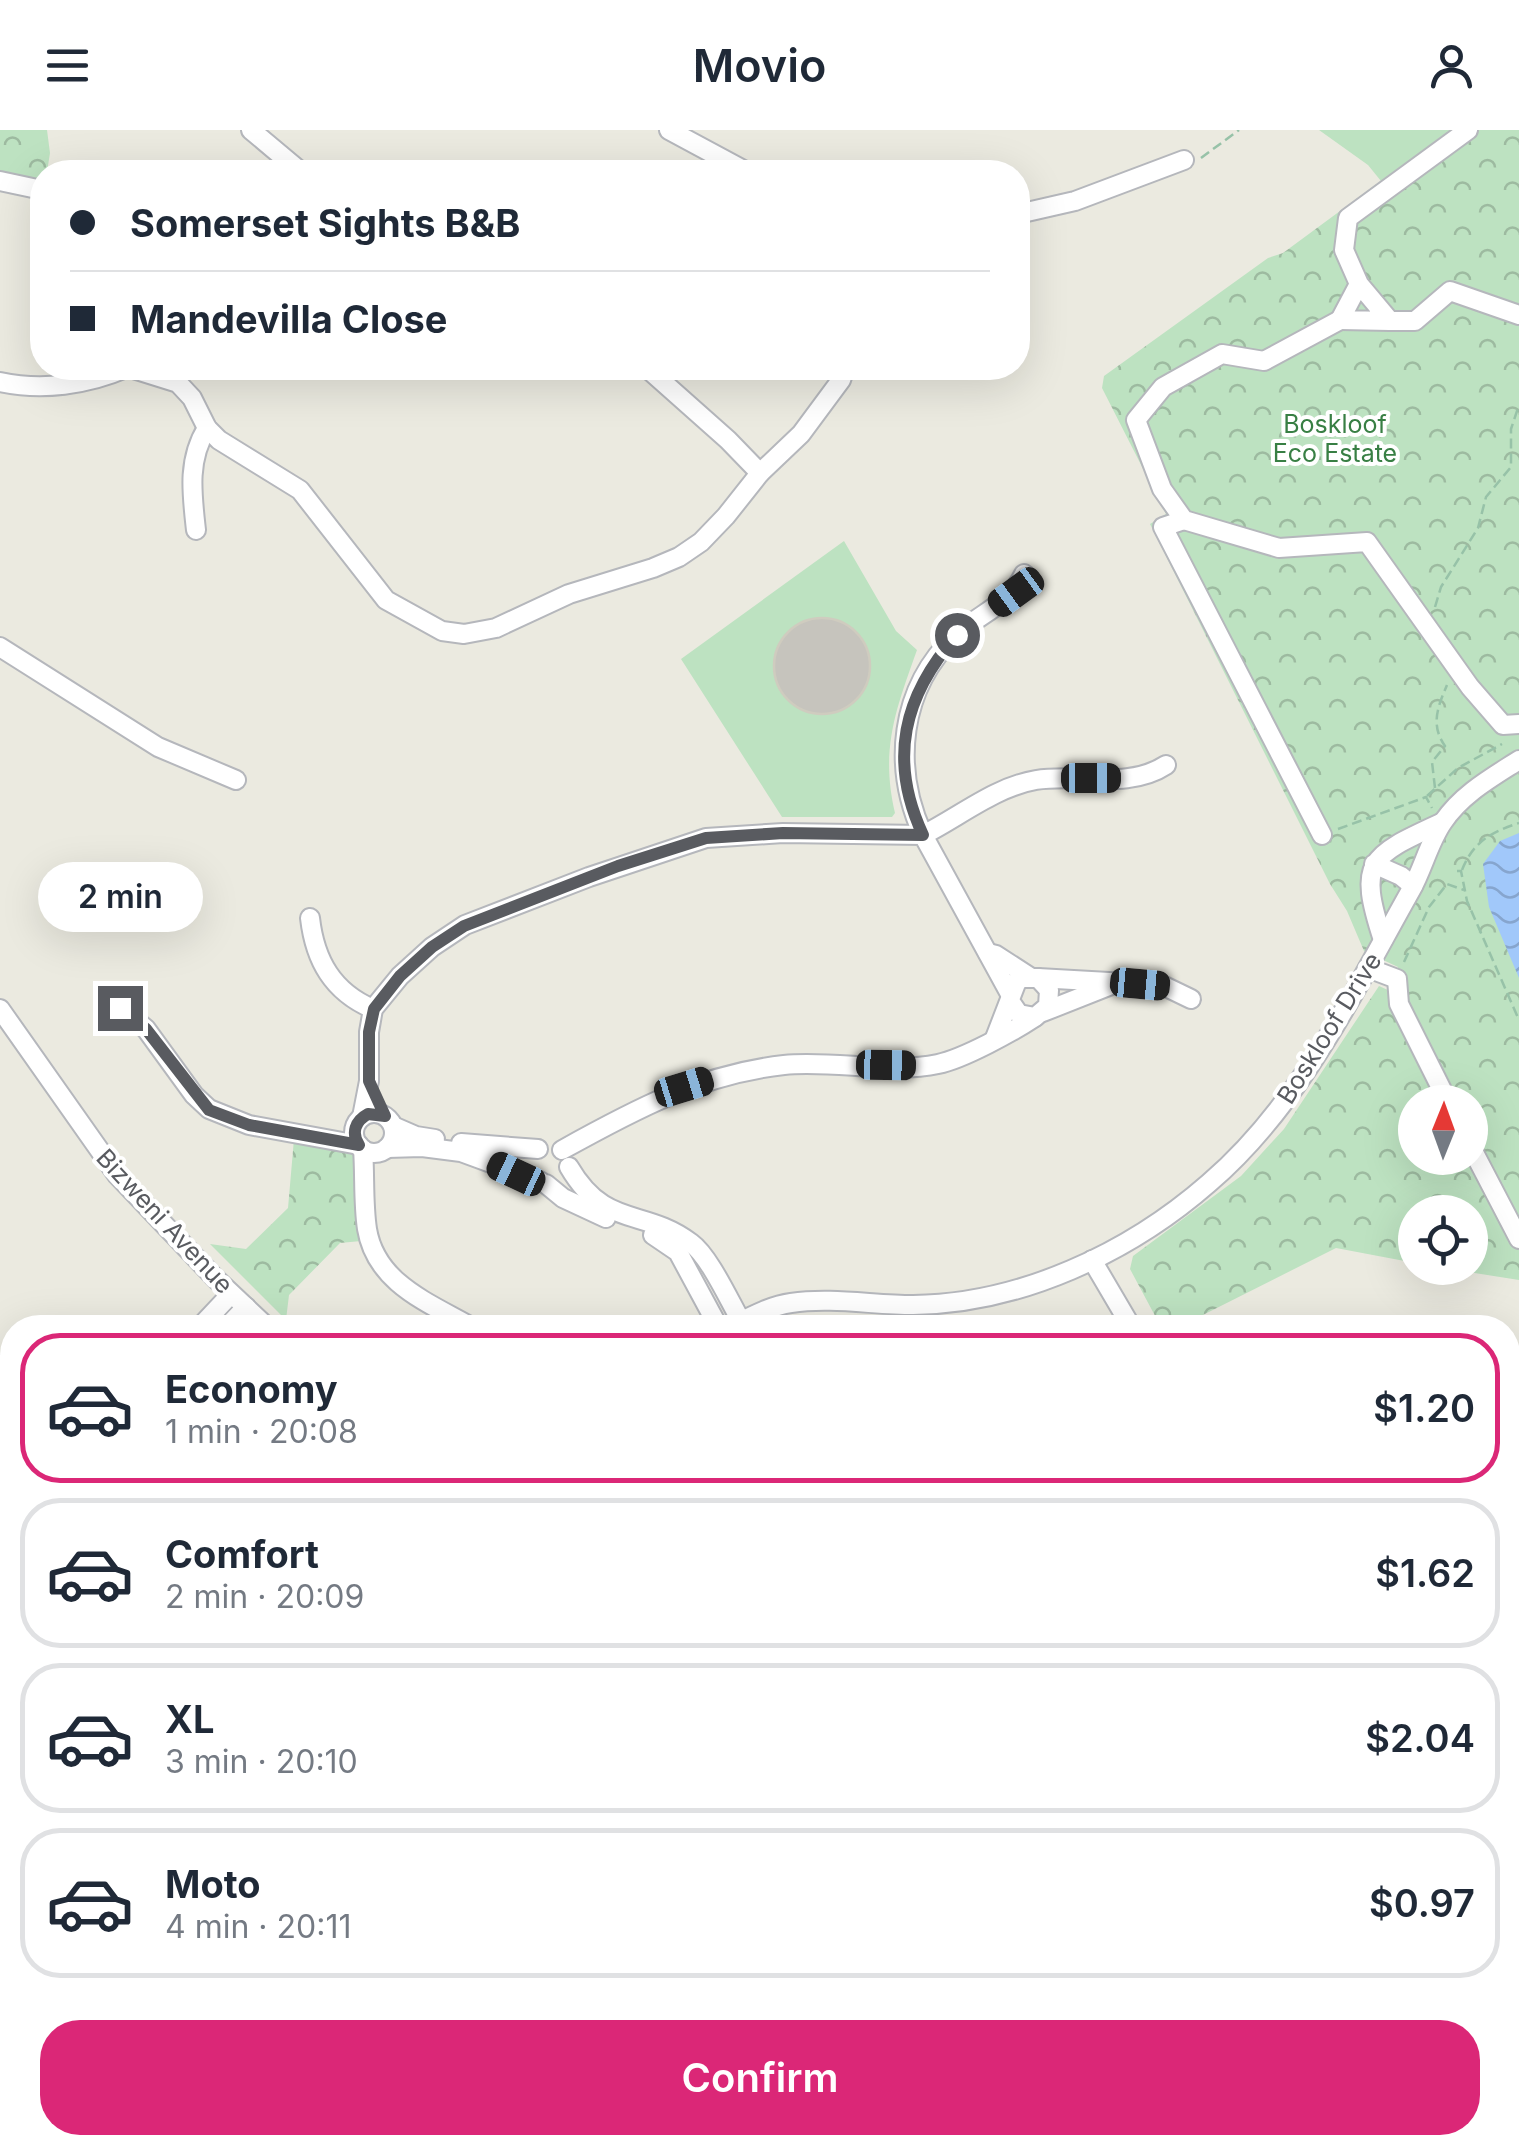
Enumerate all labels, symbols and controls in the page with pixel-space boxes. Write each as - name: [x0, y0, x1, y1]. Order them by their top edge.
- icon: menu: [40, 38, 95, 93]
- text: Movio: [693, 38, 826, 93]
- icon: person: [1424, 38, 1479, 93]
- text: Somerset Sights B&B: [130, 200, 520, 246]
- text: Mandevilla Close: [130, 296, 447, 342]
- park label: Boskloof Eco Estate: [1273, 409, 1397, 468]
- car: [983, 562, 1049, 622]
- route start: [935, 613, 980, 658]
- car: [1061, 763, 1121, 793]
- callout: 2 min: [38, 863, 202, 933]
- text: 2 min: [78, 877, 163, 916]
- street label: Boskloof Drive: [1271, 947, 1387, 1109]
- car: [1109, 966, 1171, 1002]
- route end: [98, 986, 143, 1031]
- car: [856, 1049, 916, 1081]
- car: [651, 1064, 717, 1110]
- north arrow: [1398, 1085, 1488, 1175]
- map controls: [1398, 1085, 1488, 1285]
- street label: Bizweni Avenue: [90, 1143, 240, 1299]
- car: [482, 1148, 550, 1200]
- button: locate: [1398, 1195, 1488, 1285]
- icon: car: [45, 1363, 135, 1453]
- text: Economy: [165, 1366, 338, 1412]
- text: $1.20: [1373, 1385, 1475, 1431]
- text: 1 min · 20:08: [165, 1412, 358, 1451]
- icon: car: [45, 1528, 135, 1618]
- text: Comfort: [165, 1531, 319, 1577]
- text: $1.62: [1375, 1550, 1475, 1596]
- text: 2 min · 20:09: [165, 1577, 364, 1616]
- icon: car: [45, 1693, 135, 1783]
- text: XL: [165, 1696, 215, 1742]
- text: $2.04: [1365, 1715, 1475, 1761]
- text: 3 min · 20:10: [165, 1742, 358, 1781]
- icon: car: [45, 1858, 135, 1948]
- text: Moto: [165, 1861, 261, 1907]
- text: $0.97: [1369, 1880, 1475, 1926]
- text: 4 min · 20:11: [165, 1907, 352, 1946]
- button: Confirm: [40, 2020, 1480, 2135]

